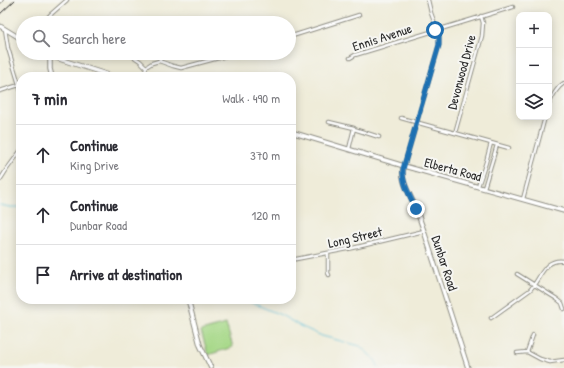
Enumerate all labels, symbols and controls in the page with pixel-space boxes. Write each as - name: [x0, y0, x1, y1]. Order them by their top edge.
- map controls: [516, 12, 552, 120]
- button: +: [516, 12, 552, 48]
- search box: [16, 16, 296, 60]
- street label: Ennis Avenue: [350, 19, 414, 55]
- route start: [426, 21, 444, 39]
- icon: search: [30, 27, 52, 49]
- text: Search here: [62, 28, 126, 49]
- street label: Devonwood Drive: [442, 33, 480, 111]
- button: −: [516, 48, 552, 84]
- button: layers: [516, 84, 552, 120]
- text: 7 min: [32, 87, 67, 110]
- text: Walk · 490 m: [222, 89, 280, 107]
- text: Continue: [70, 135, 118, 156]
- icon: ahead: [32, 144, 54, 166]
- text: 370 m: [250, 146, 280, 164]
- street label: Elberta Road: [422, 153, 484, 185]
- text: King Drive: [70, 156, 119, 174]
- text: Continue: [70, 195, 118, 216]
- route end: [407, 200, 425, 218]
- icon: ahead: [32, 204, 54, 226]
- text: 120 m: [252, 206, 280, 224]
- text: Dunbar Road: [70, 216, 127, 234]
- street label: Long Street: [326, 222, 384, 252]
- street label: Dunbar Road: [428, 233, 462, 293]
- icon: arrive: [32, 264, 54, 286]
- text: Arrive at destination: [70, 264, 182, 285]

